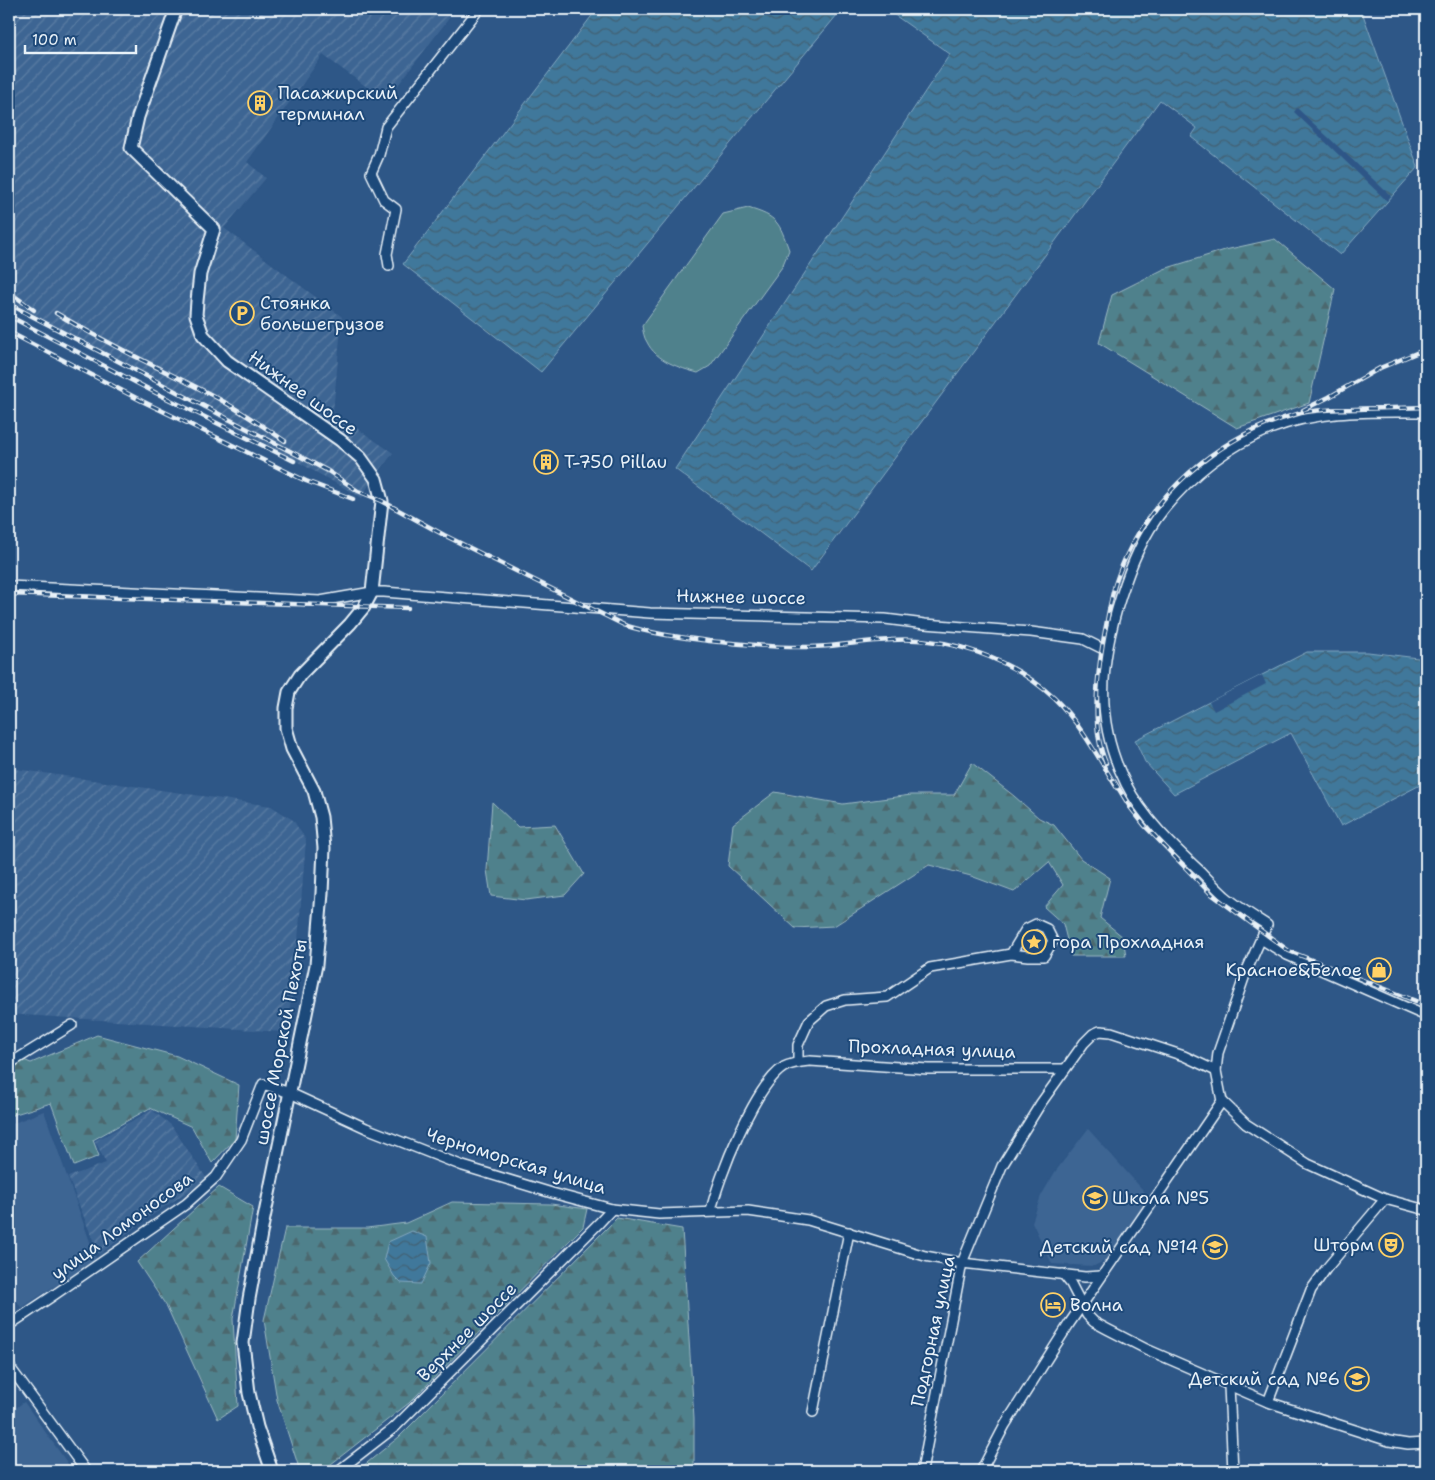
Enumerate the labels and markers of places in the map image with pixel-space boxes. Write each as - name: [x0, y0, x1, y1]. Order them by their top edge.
- place label: Пасажирский терминал: [278, 81, 398, 126]
- building icon: Пасажирский терминал: [247, 90, 273, 116]
- place label: Стоянка большегрузов: [260, 291, 384, 336]
- parking icon: Стоянка большегрузов: [229, 300, 255, 326]
- building icon: T-750 Pillau: [533, 449, 559, 475]
- place label: T-750 Pillau: [564, 450, 667, 474]
- place icon: гора Прохладная: [1021, 929, 1047, 955]
- place label: гора Прохладная: [1052, 930, 1204, 954]
- shop icon: Красное&Белое: [1366, 957, 1392, 983]
- place label: Красное&Белое: [1226, 958, 1362, 982]
- school or university icon: Школа №5: [1082, 1185, 1108, 1211]
- place label: Школа №5: [1112, 1186, 1209, 1210]
- theatre icon: Шторм: [1378, 1232, 1404, 1258]
- place label: Шторм: [1313, 1233, 1374, 1257]
- school or university icon: Детский сад №14: [1202, 1234, 1228, 1260]
- place label: Детский сад №14: [1040, 1235, 1198, 1259]
- hotel icon: Волна: [1040, 1292, 1066, 1318]
- place label: Волна: [1070, 1293, 1123, 1317]
- school or university icon: Детский сад №6: [1344, 1366, 1370, 1392]
- place label: Детский сад №6: [1189, 1367, 1340, 1391]

